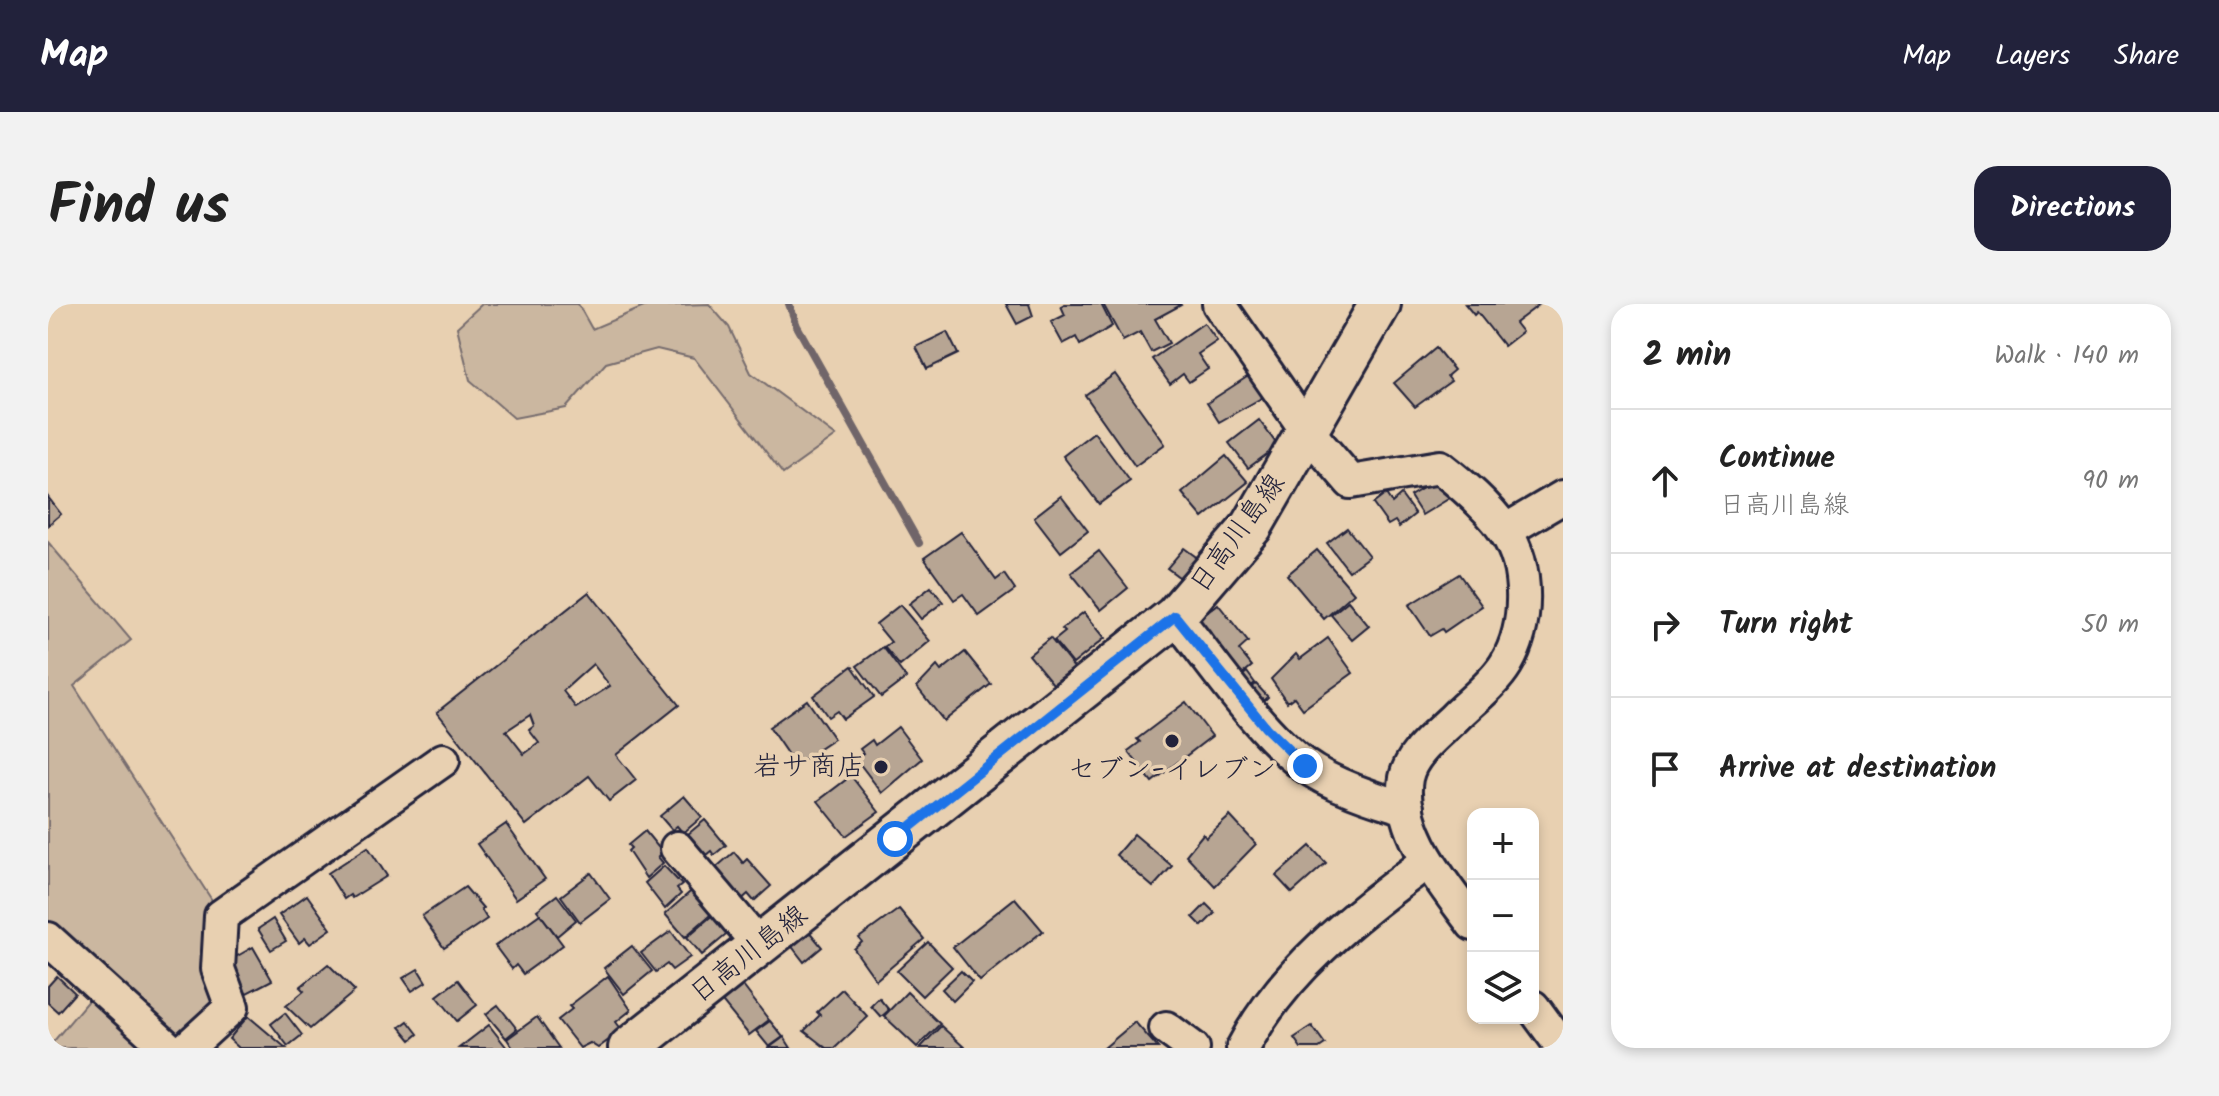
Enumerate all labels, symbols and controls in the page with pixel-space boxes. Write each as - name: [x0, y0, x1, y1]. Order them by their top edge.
- text: Map: [40, 26, 109, 86]
- text: Map: [1902, 34, 1951, 79]
- text: Layers: [1995, 34, 2070, 79]
- text: Share: [2114, 34, 2179, 79]
- text: Find us: [48, 163, 229, 253]
- button: Directions: [1974, 166, 2171, 251]
- text: 2 min: [1643, 329, 1731, 383]
- text: Walk · 140 m: [1994, 335, 2139, 377]
- text: Continue: [1719, 435, 1835, 483]
- icon: ahead: [1643, 459, 1687, 503]
- text: 90 m: [2082, 460, 2139, 502]
- street label: 日高川島線: [1179, 464, 1297, 604]
- text: 日高川島線: [1719, 485, 1849, 527]
- text: Turn right: [1719, 601, 1852, 649]
- icon: right: [1643, 603, 1687, 647]
- text: 50 m: [2081, 604, 2139, 646]
- marker: セブン-イレブン: [1163, 732, 1181, 750]
- place label: 岩サ商店: [753, 745, 865, 790]
- text: Arrive at destination: [1719, 745, 1996, 793]
- icon: arrive: [1643, 747, 1687, 791]
- place label: セブン-イレブン: [1068, 748, 1276, 793]
- route end: [1287, 748, 1323, 784]
- marker: 岩サ商店: [872, 758, 890, 776]
- map controls: [1467, 808, 1539, 1024]
- button: +: [1467, 808, 1539, 880]
- route start: [877, 821, 913, 857]
- button: −: [1467, 880, 1539, 952]
- street label: 日高川島線: [680, 894, 818, 1016]
- button: layers: [1467, 952, 1539, 1024]

